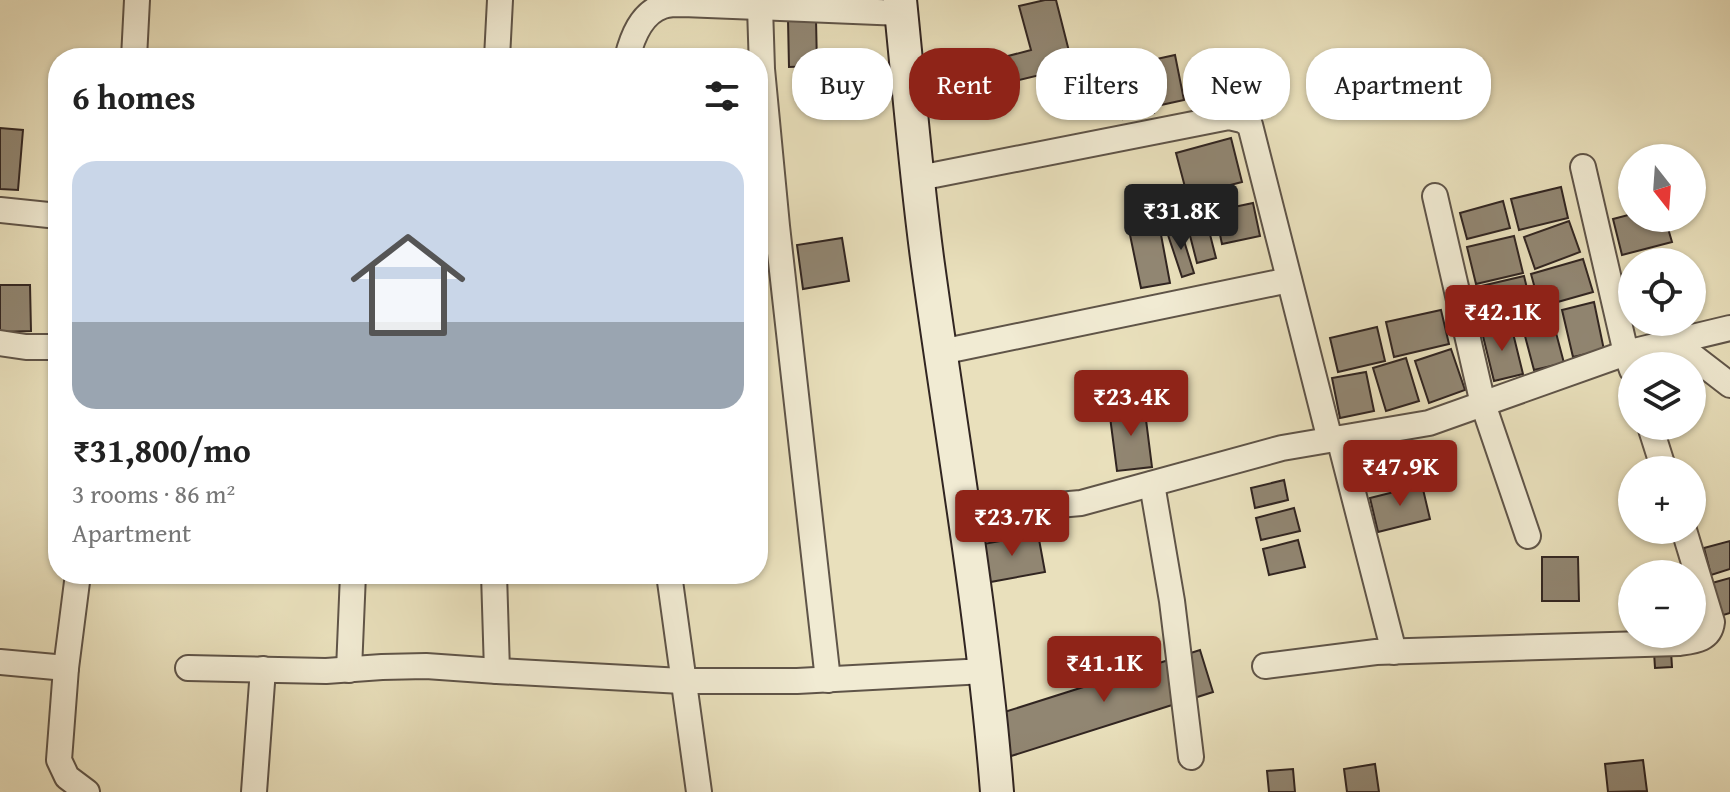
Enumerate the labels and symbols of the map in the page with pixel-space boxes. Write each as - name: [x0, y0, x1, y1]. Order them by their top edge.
- north arrow: [1618, 144, 1706, 232]
- pin: ₹31.8K: [1116, 184, 1246, 252]
- pin: ₹42.1K: [1437, 285, 1567, 353]
- pin: ₹23.4K: [1066, 370, 1196, 438]
- pin: ₹47.9K: [1335, 440, 1465, 508]
- pin: ₹23.7K: [947, 490, 1077, 558]
- pin: ₹41.1K: [1039, 636, 1169, 704]

